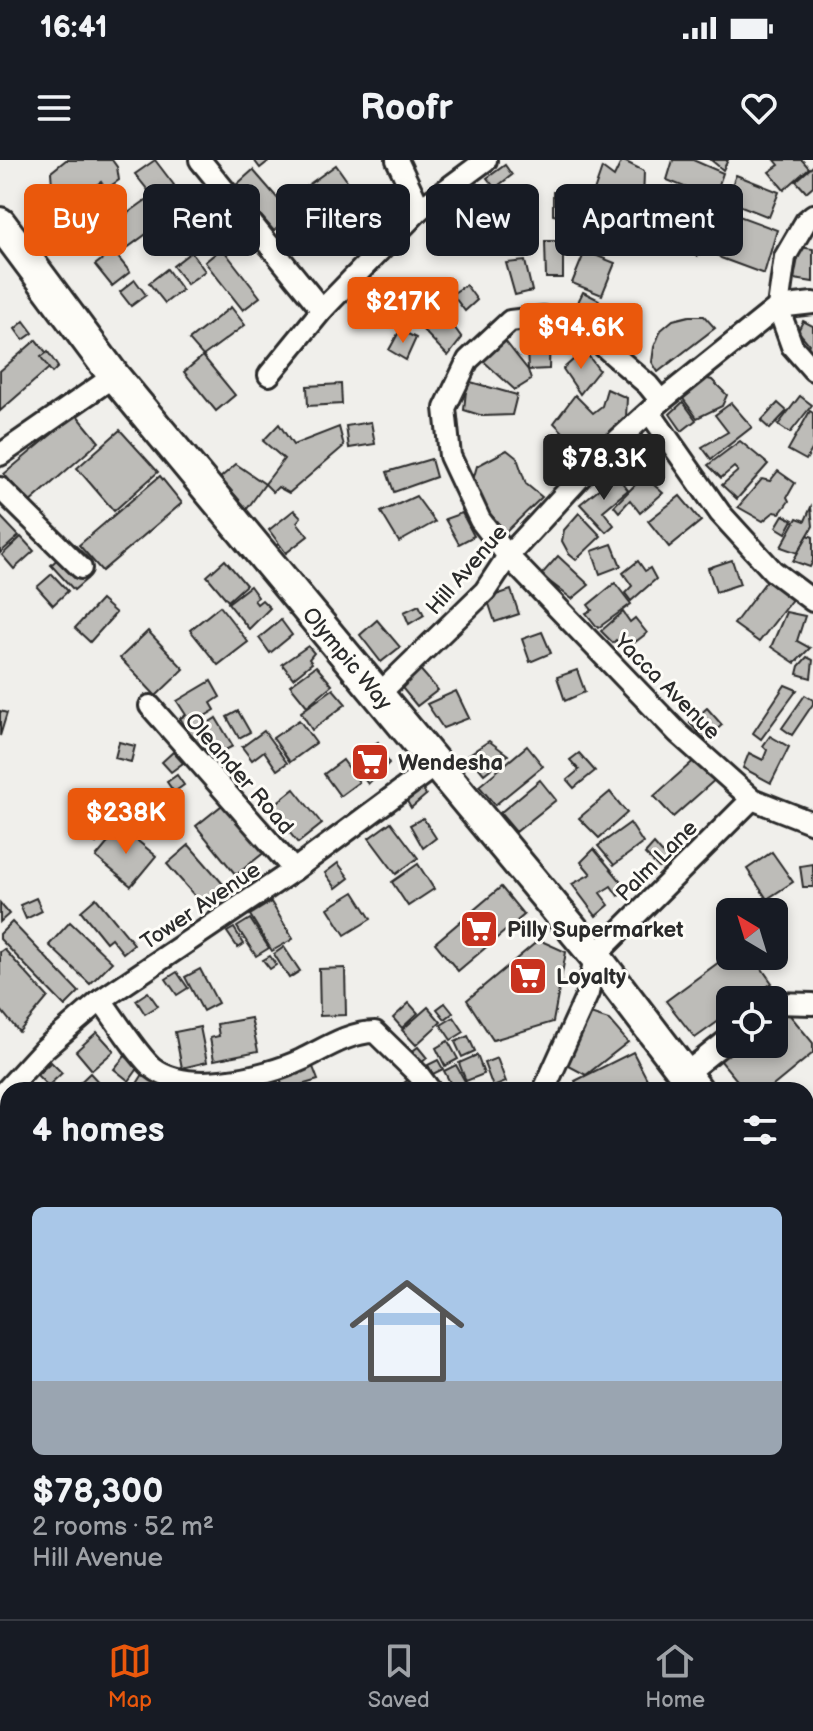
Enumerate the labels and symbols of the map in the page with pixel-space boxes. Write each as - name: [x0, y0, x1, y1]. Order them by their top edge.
- pin: $217K: [347, 277, 459, 345]
- pin: $94.6K: [516, 303, 646, 371]
- pin: $78.3K: [539, 434, 669, 502]
- street label: Hill Avenue: [421, 519, 514, 621]
- street label: Olympic Way: [296, 602, 398, 716]
- street label: Yacca Avenue: [608, 628, 726, 746]
- street label: Oleander Road: [179, 708, 299, 840]
- supermarket icon: Wendesha: [349, 741, 391, 783]
- place label: Wendesha: [398, 750, 503, 777]
- pin: $238K: [70, 788, 182, 856]
- street label: Palm Lane: [611, 815, 704, 908]
- street label: Tower Avenue: [136, 856, 266, 956]
- north arrow: [716, 898, 788, 970]
- supermarket icon: Pilly Supermarket: [458, 908, 500, 950]
- place label: Pilly Supermarket: [507, 917, 684, 944]
- supermarket icon: Loyalty: [507, 955, 549, 997]
- place label: Loyalty: [556, 964, 626, 991]

